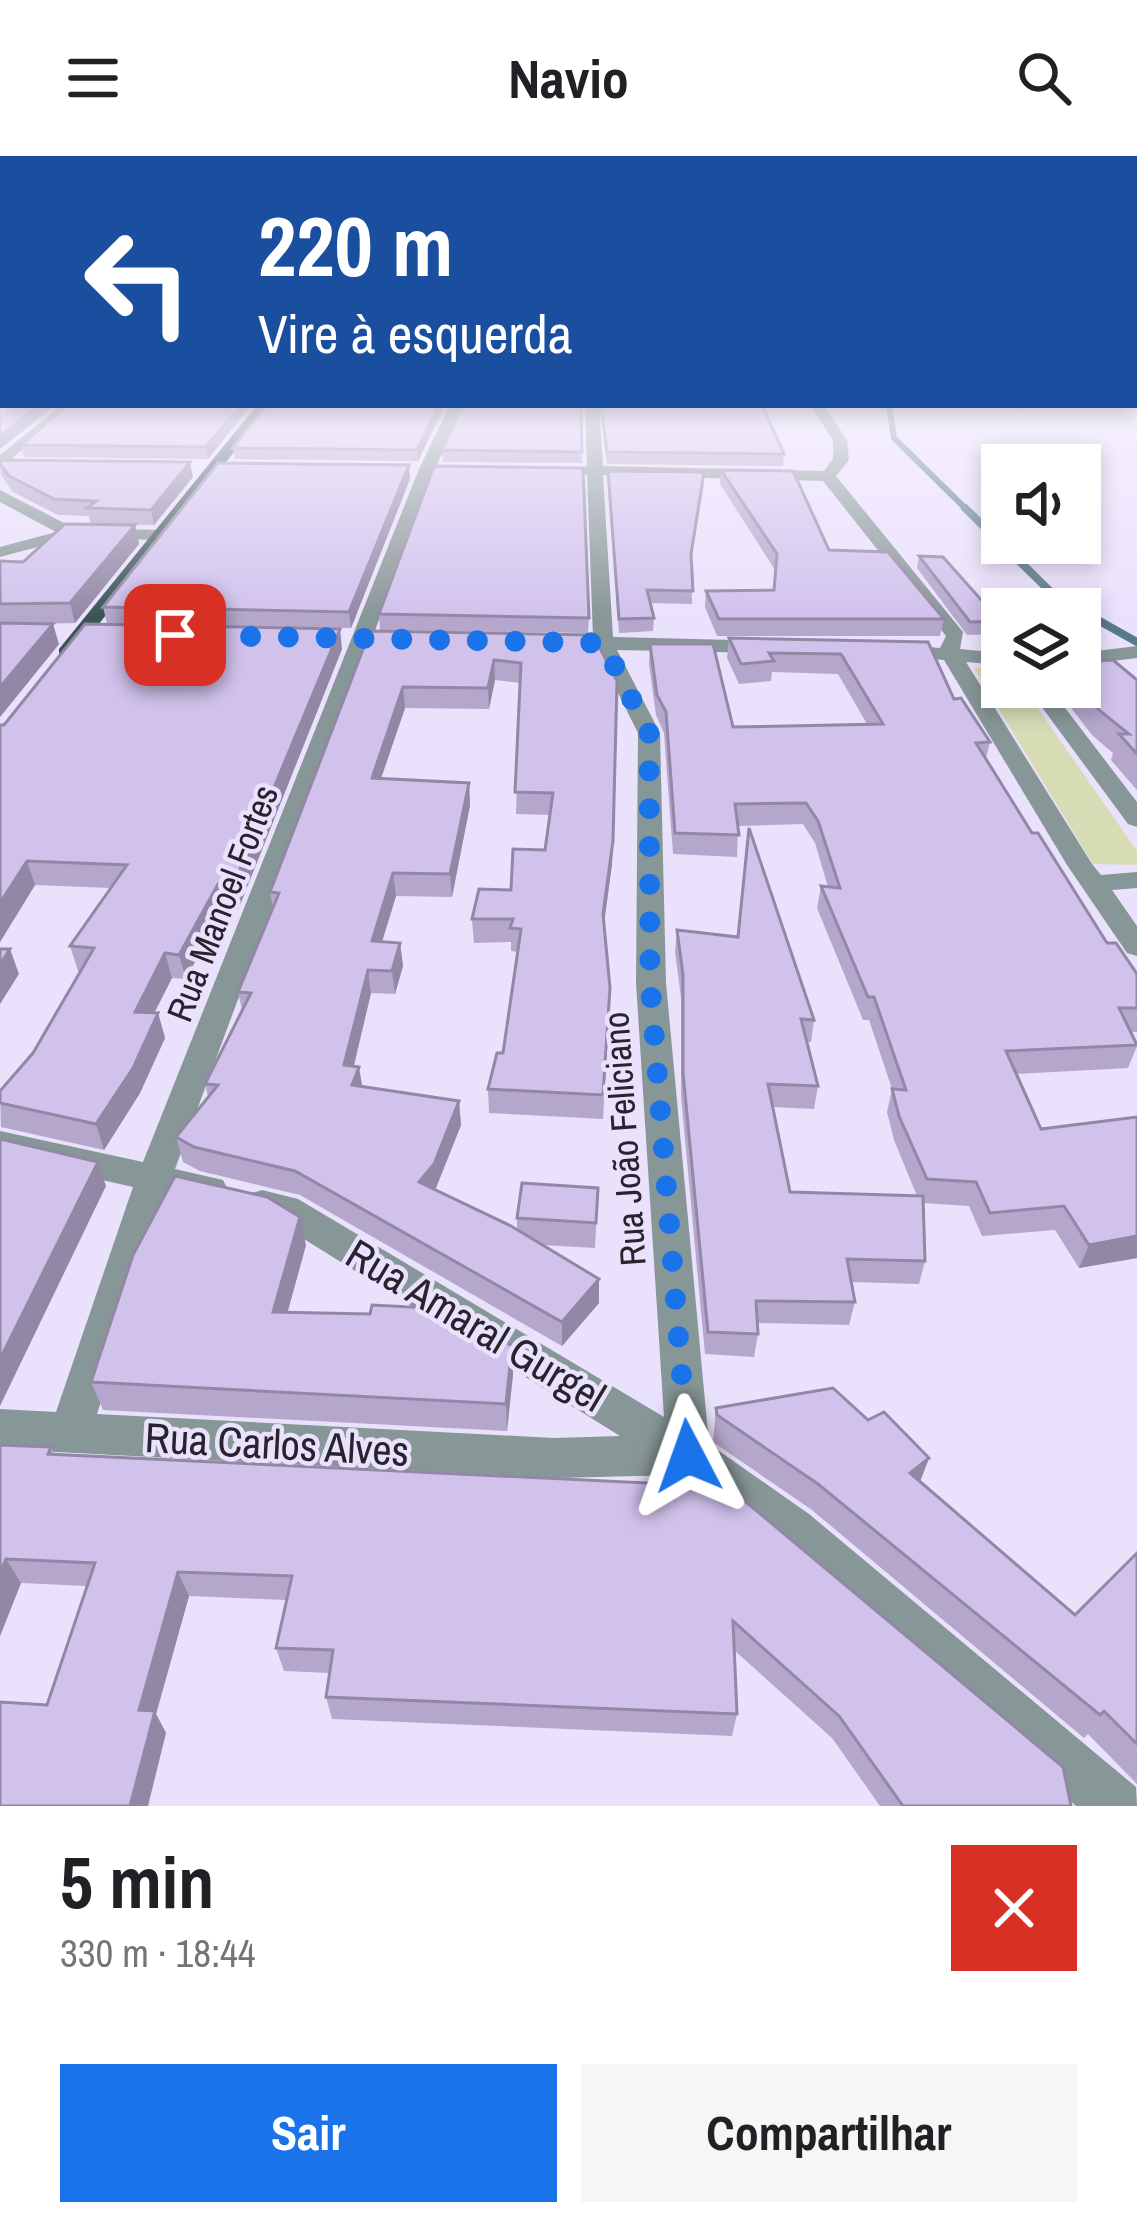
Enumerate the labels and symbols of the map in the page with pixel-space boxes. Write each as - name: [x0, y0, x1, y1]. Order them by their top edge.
- pin: [124, 584, 226, 686]
- street label: Rua Manoel Fortes: [155, 778, 289, 1028]
- street label: Rua João Feliciano: [591, 1010, 657, 1268]
- street label: Rua Amaral Gurgel: [336, 1226, 616, 1424]
- position arrow: [625, 1393, 751, 1519]
- street label: Rua Carlos Alves: [144, 1409, 410, 1479]

